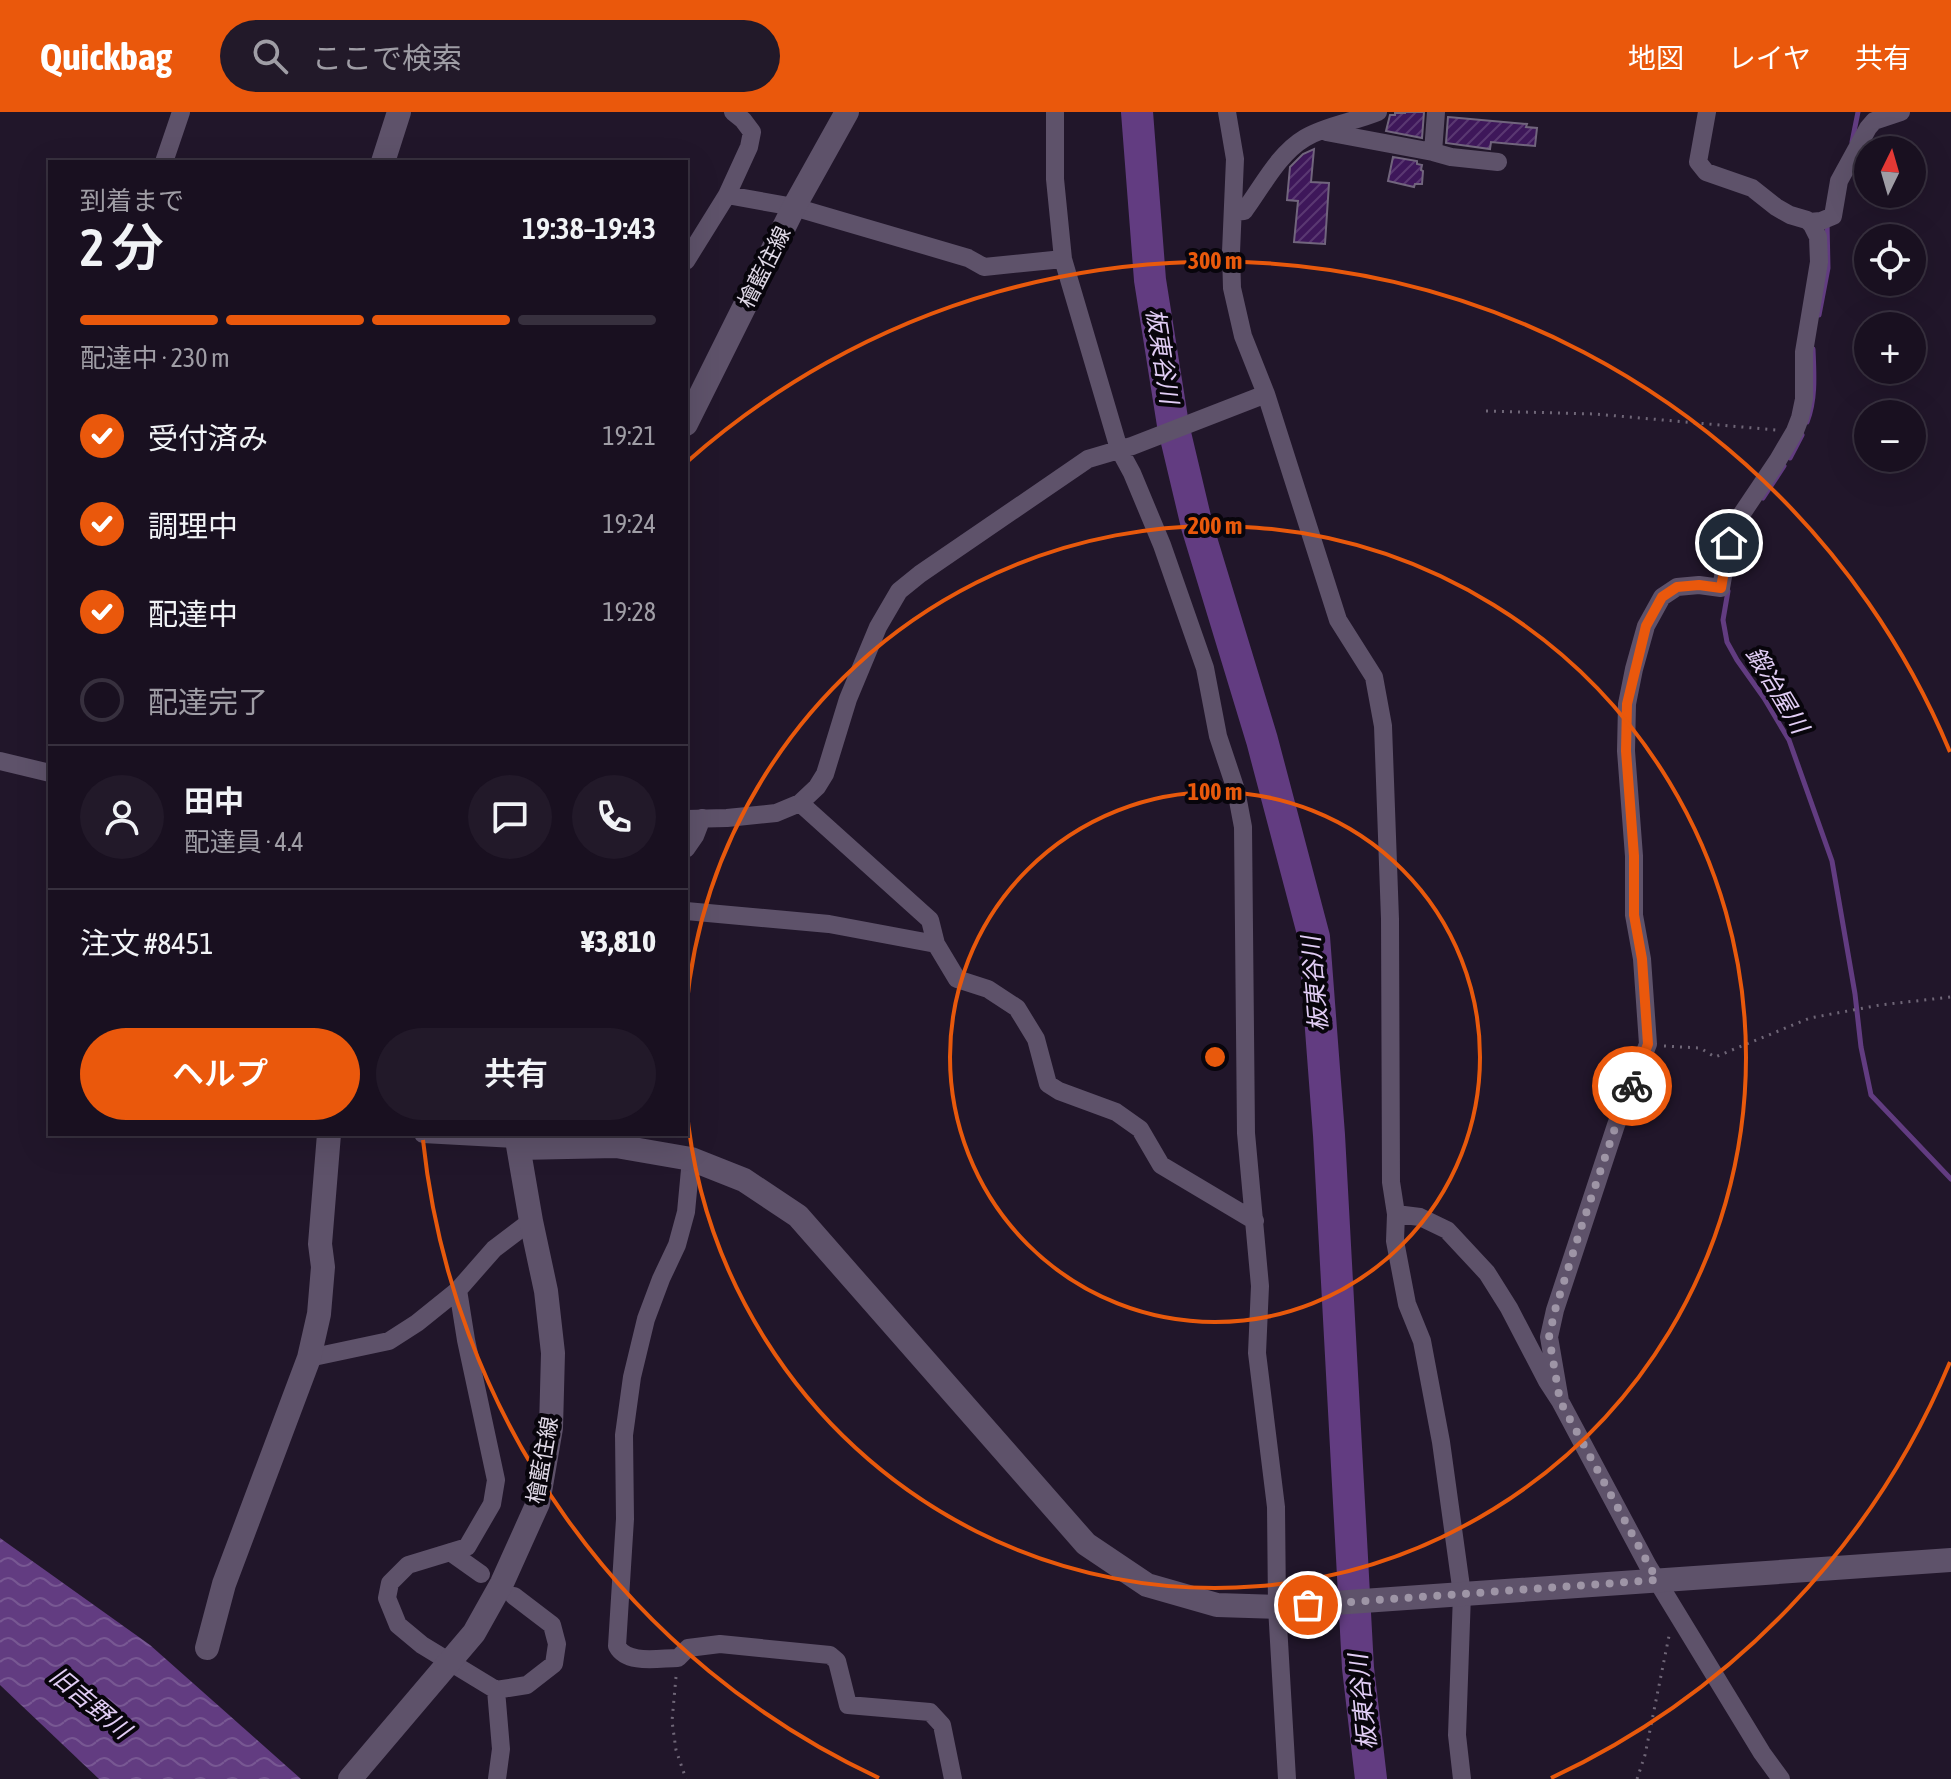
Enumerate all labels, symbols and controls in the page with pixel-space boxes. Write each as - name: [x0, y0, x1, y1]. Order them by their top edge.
- search box: [220, 20, 780, 92]
- icon: search: [248, 34, 292, 78]
- text: Quickbag: [40, 35, 172, 78]
- text: ここで検索: [312, 41, 462, 75]
- text: 地図: [1628, 42, 1684, 74]
- text: レイヤ: [1728, 42, 1811, 74]
- text: 共有: [1855, 42, 1911, 74]
- north arrow: [1854, 136, 1926, 208]
- map controls: [1854, 136, 1926, 472]
- text: 到着まで: [80, 186, 184, 216]
- text: 19:38–19:43: [522, 211, 656, 245]
- text: 2 分: [80, 217, 164, 277]
- street label: 檜藍住線: [732, 222, 796, 312]
- button: locate: [1854, 224, 1926, 296]
- text: 300 m: [1188, 247, 1242, 274]
- water label: 板東谷川: [1142, 306, 1184, 408]
- button: +: [1854, 312, 1926, 384]
- text: 配達中 · 230 m: [80, 343, 230, 373]
- button: −: [1854, 400, 1926, 472]
- icon: check: [80, 414, 124, 458]
- text: 受付済み: [148, 421, 268, 455]
- text: 19:21: [602, 421, 656, 451]
- icon: check: [80, 502, 124, 546]
- text: 調理中: [148, 509, 238, 543]
- text: 19:24: [602, 509, 656, 539]
- pin: [1695, 509, 1763, 577]
- text: 200 m: [1188, 512, 1242, 539]
- icon: home: [1707, 521, 1751, 565]
- icon: check: [80, 590, 124, 634]
- text: 配達中: [148, 597, 238, 631]
- text: 19:28: [602, 597, 656, 627]
- water label: 鍛冶屋川: [1741, 642, 1815, 740]
- text: 配達完了: [148, 685, 268, 719]
- button: person: [80, 775, 164, 859]
- button: chat: [468, 775, 552, 859]
- button: phone: [572, 775, 656, 859]
- text: 100 m: [1188, 778, 1242, 805]
- text: 田中: [184, 784, 244, 818]
- text: 配達員 · 4.4: [184, 827, 304, 857]
- text: ¥3,810: [581, 924, 656, 958]
- text: 注文 #8451: [80, 926, 214, 960]
- water label: 板東谷川: [1297, 932, 1332, 1033]
- button: ヘルプ: [80, 1028, 360, 1120]
- button: 共有: [376, 1028, 656, 1120]
- centre of rings: [1201, 1043, 1229, 1071]
- courier: [1592, 1046, 1672, 1126]
- icon: bike: [1610, 1064, 1654, 1108]
- street label: 檜藍住線: [522, 1414, 562, 1506]
- pin: [1274, 1571, 1342, 1639]
- icon: bag: [1286, 1583, 1330, 1627]
- water label: 板東谷川: [1344, 1650, 1381, 1751]
- water label: 旧吉野川: [45, 1661, 138, 1746]

